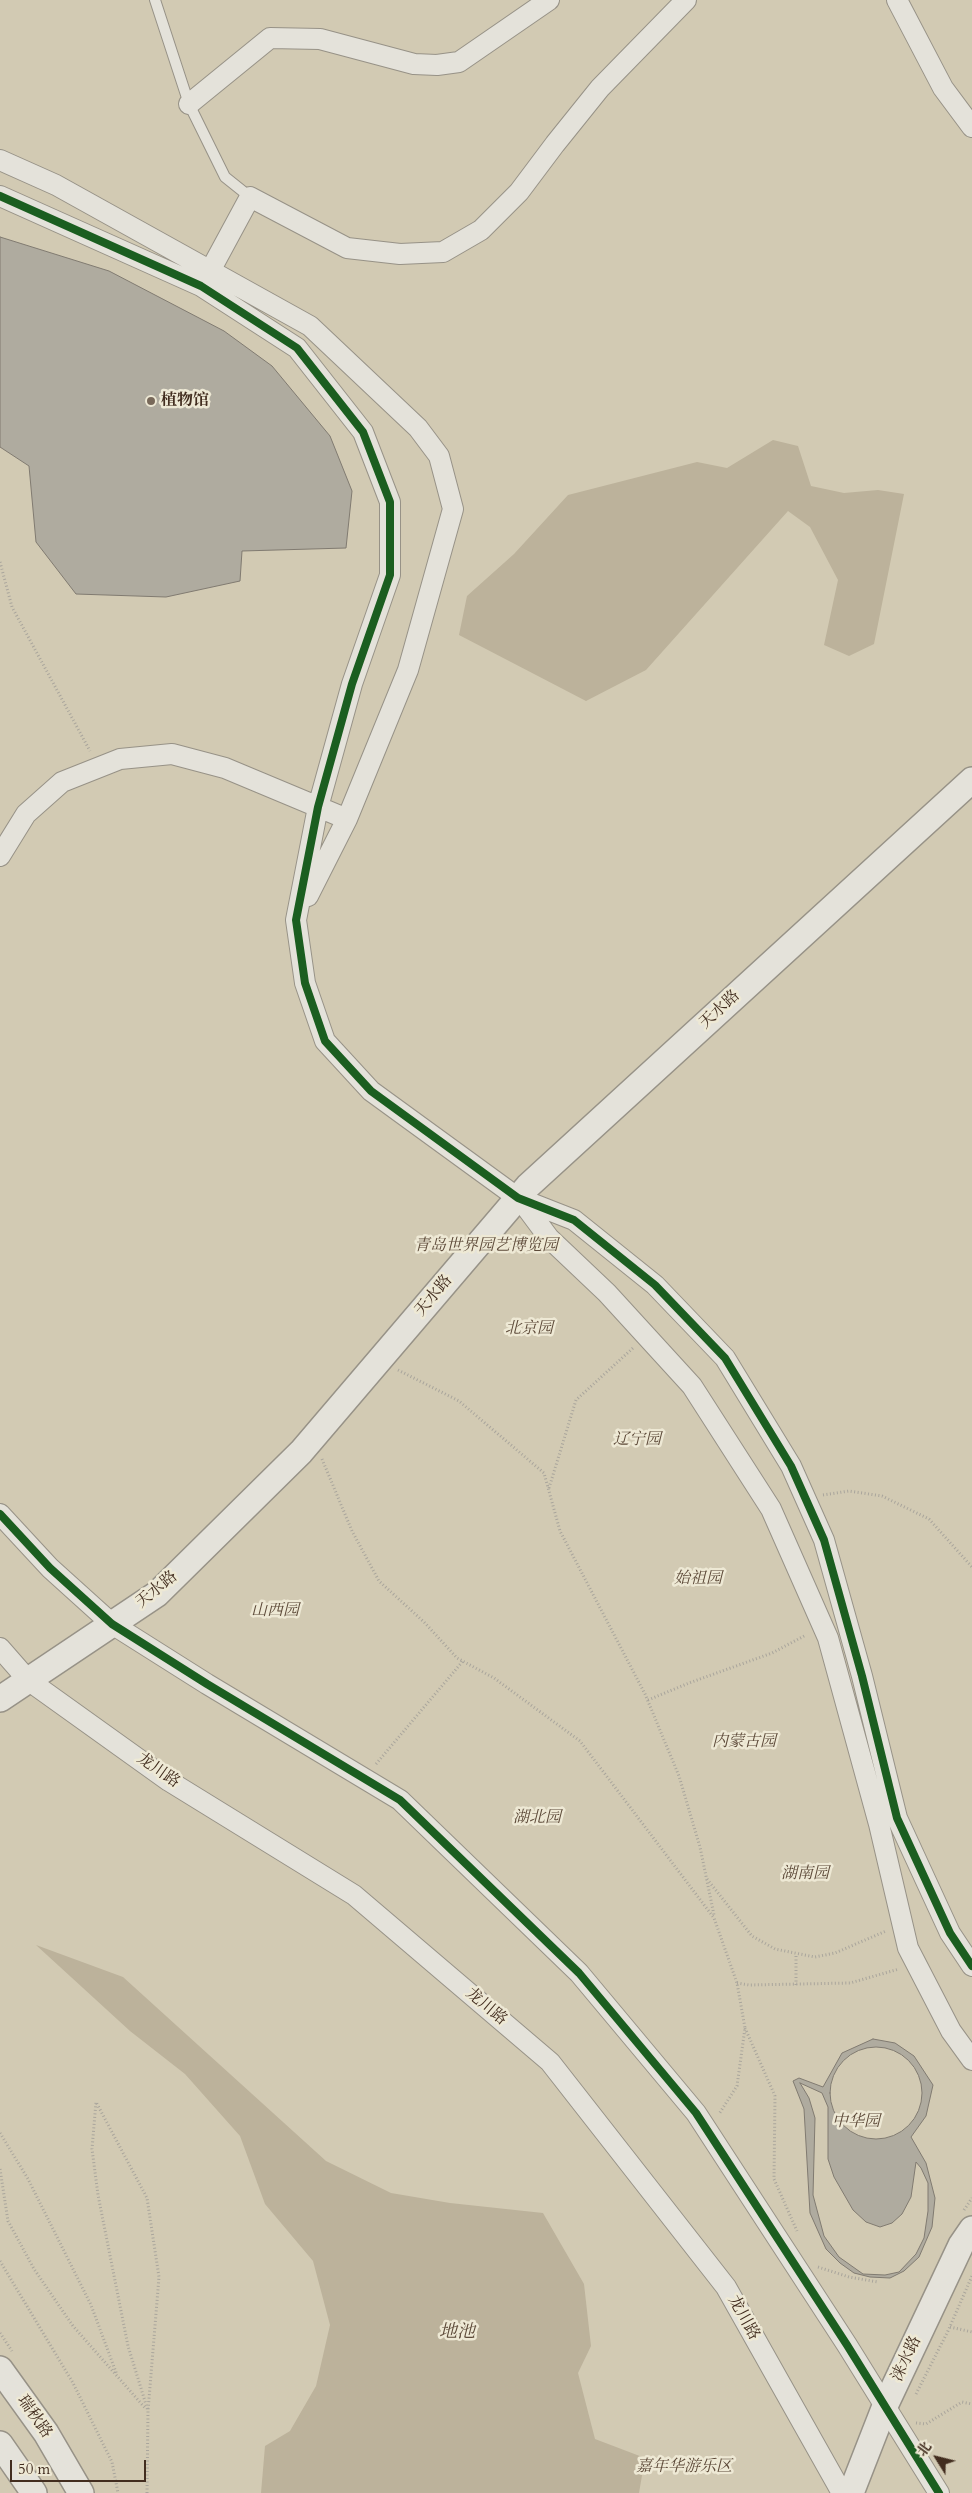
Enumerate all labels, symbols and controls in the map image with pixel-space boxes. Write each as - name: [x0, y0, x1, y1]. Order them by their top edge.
- place label: 植物馆: [161, 391, 209, 411]
- marker: 植物馆: [145, 395, 157, 407]
- street label: 天水路: [696, 987, 744, 1033]
- park label: 青岛世界园艺博览园: [414, 1236, 558, 1256]
- street label: 天水路: [411, 1271, 457, 1321]
- park label: 北京园: [505, 1319, 553, 1339]
- park label: 辽宁园: [613, 1430, 661, 1450]
- street label: 天水路: [132, 1567, 182, 1613]
- park label: 始祖园: [674, 1569, 722, 1589]
- park label: 山西园: [251, 1601, 299, 1621]
- park label: 内蒙古园: [712, 1732, 776, 1752]
- street label: 龙川路: [133, 1749, 183, 1793]
- park label: 湖北园: [513, 1808, 561, 1828]
- park label: 湖南园: [781, 1864, 829, 1884]
- street label: 龙川路: [461, 1984, 511, 2030]
- park label: 中华园: [832, 2112, 880, 2132]
- street label: 龙川路: [723, 2292, 763, 2344]
- water label: 地池: [439, 2322, 475, 2344]
- street label: 涞水路: [888, 2333, 926, 2385]
- street label: 瑞秋路: [12, 2392, 56, 2442]
- north arrow: [912, 2433, 962, 2483]
- text: 北: [913, 2438, 936, 2460]
- scale bar: [12, 2450, 149, 2482]
- park label: 嘉年华游乐区: [636, 2457, 732, 2477]
- text: 50 m: [18, 2459, 50, 2479]

